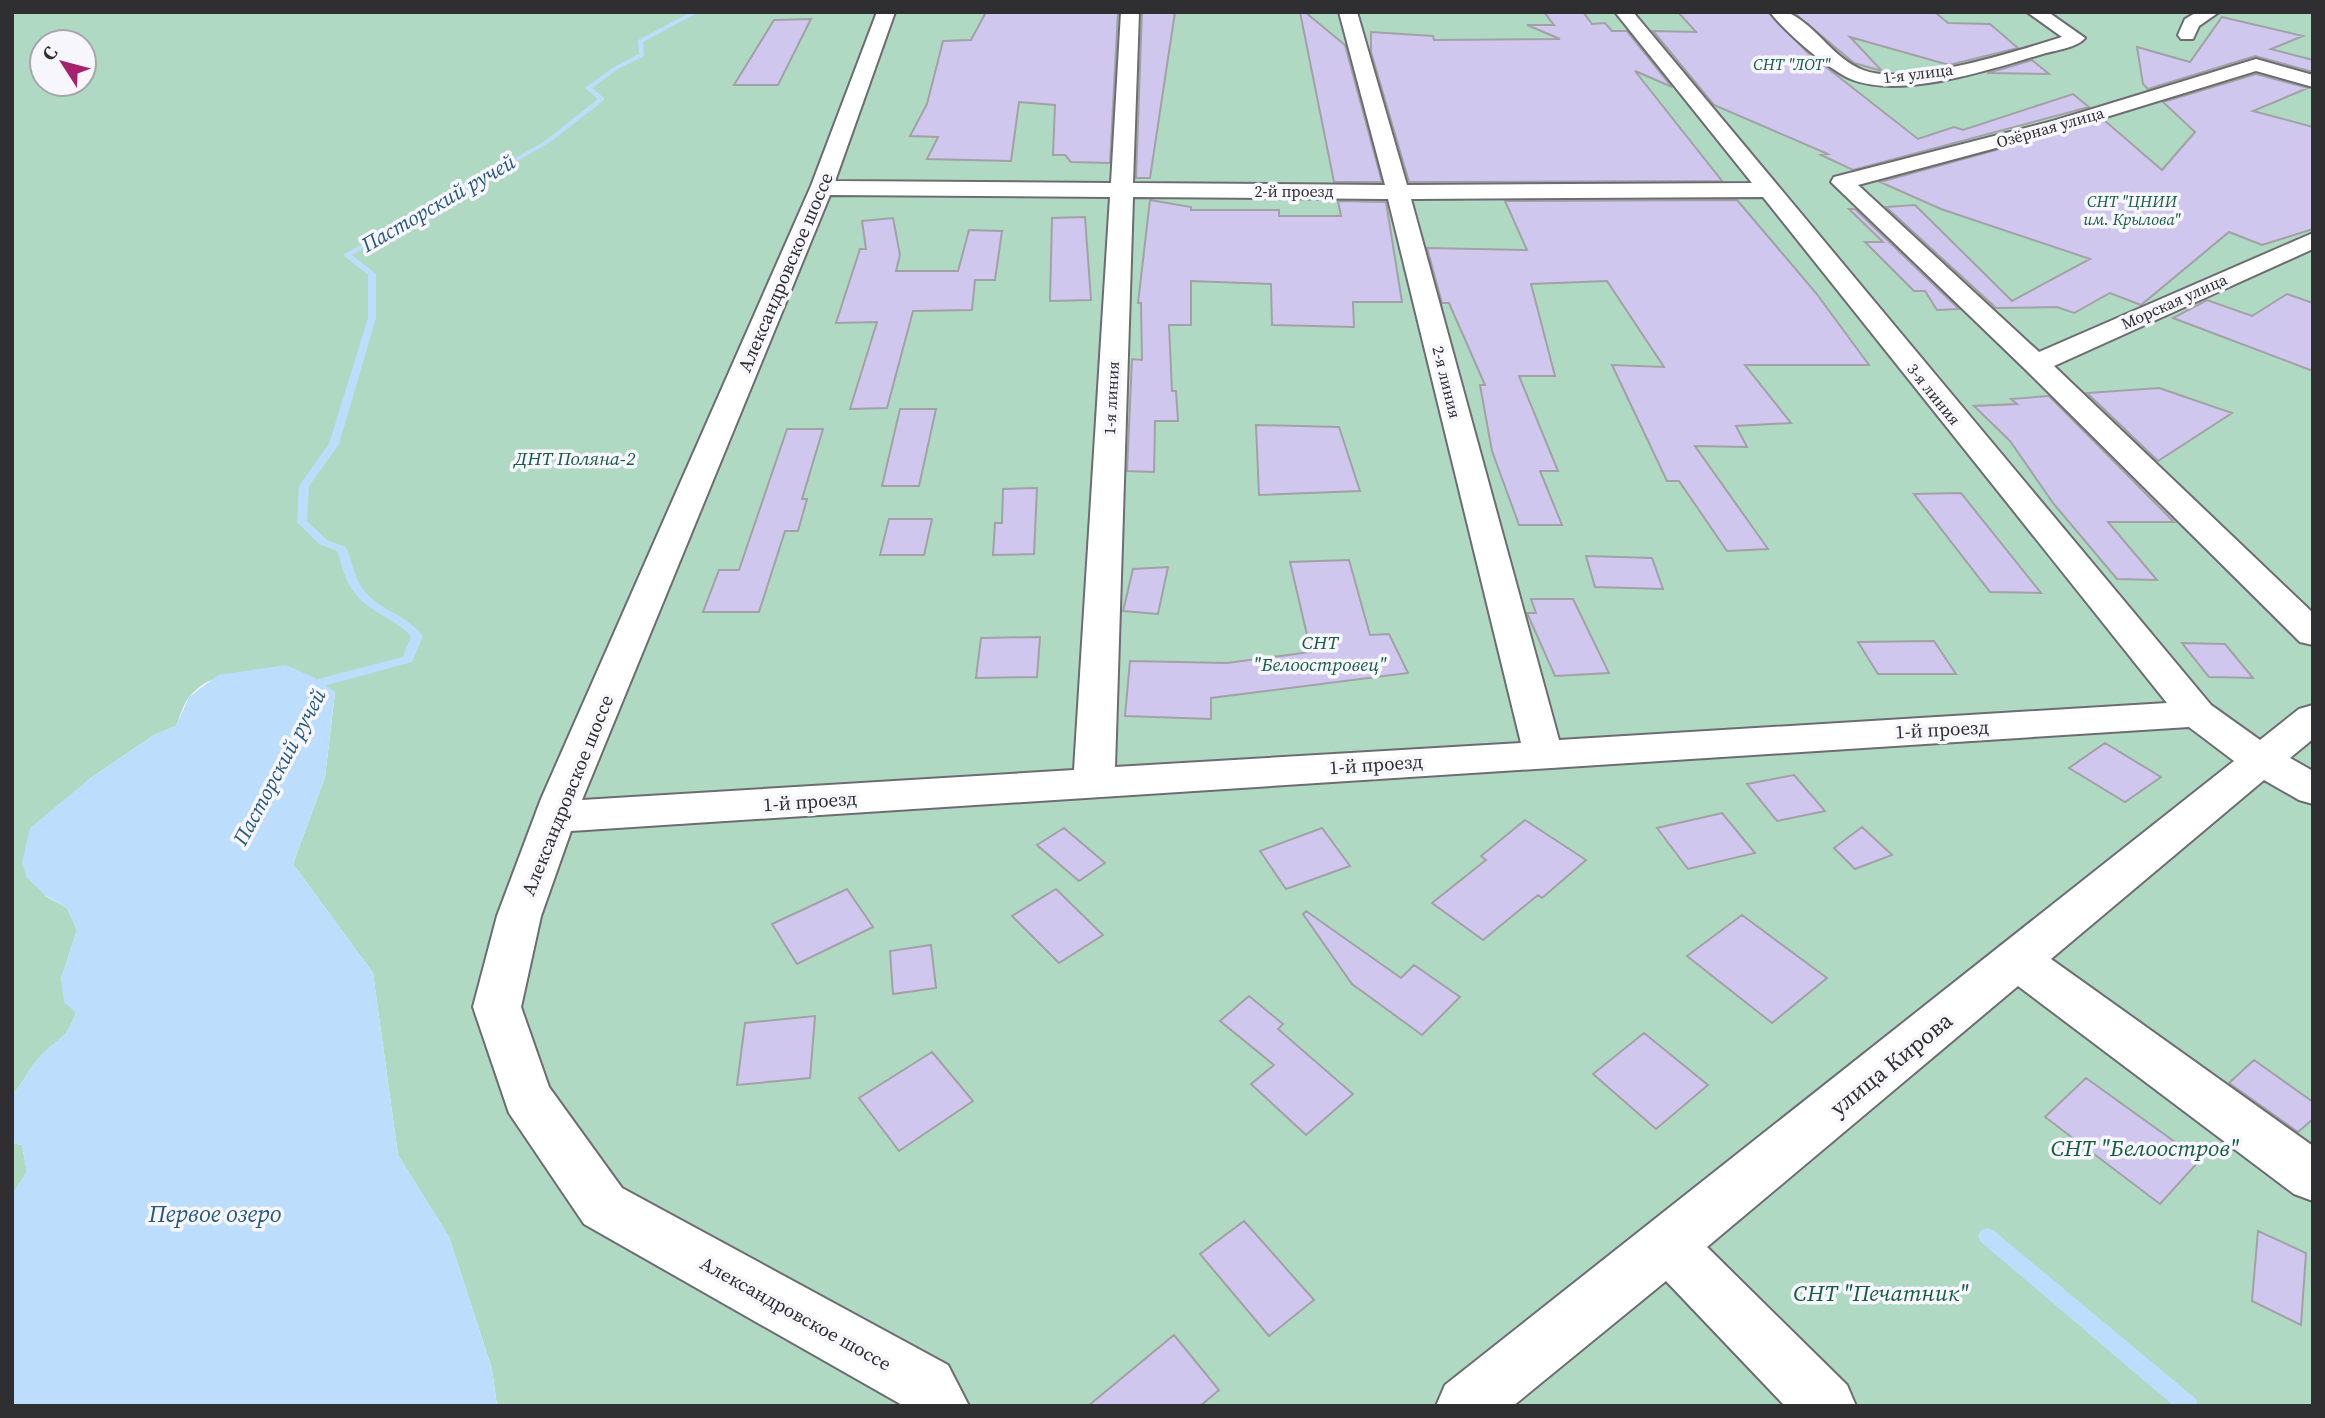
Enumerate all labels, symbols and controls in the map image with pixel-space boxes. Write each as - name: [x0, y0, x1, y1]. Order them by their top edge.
- north arrow: [28, 28, 98, 98]
- text: С: [35, 40, 63, 65]
- park label: СНТ "ЛОТ": [1753, 53, 1831, 75]
- street label: 1-я улица: [1882, 58, 1955, 88]
- street label: Озёрная улица: [1994, 101, 2107, 153]
- water label: Пасторский ручей: [355, 147, 520, 259]
- street label: Александровское шоссе: [731, 168, 839, 376]
- street label: 2-й проезд: [1254, 180, 1334, 202]
- park label: СНТ "ЦНИИ им. Крылова": [2083, 190, 2181, 230]
- street label: Морская улица: [2117, 267, 2231, 334]
- street label: 2-я линия: [1427, 344, 1467, 420]
- street label: 3-я линия: [1902, 358, 1966, 430]
- street label: 1-я линия: [1098, 361, 1124, 435]
- park label: ДНТ Поляна-2: [512, 445, 636, 471]
- park label: СНТ "Белоостровец": [1253, 629, 1387, 677]
- water label: Пасторский ручей: [225, 684, 333, 851]
- street label: Александровское шоссе: [515, 691, 619, 899]
- street label: 1-й проезд: [1894, 714, 1990, 744]
- street label: 1-й проезд: [1328, 748, 1424, 780]
- street label: 1-й проезд: [762, 785, 858, 817]
- street label: улица Кирова: [1823, 1004, 1959, 1123]
- park label: СНТ "Белоостров": [2051, 1132, 2240, 1164]
- water label: Первое озеро: [148, 1197, 282, 1230]
- street label: Александровское шоссе: [696, 1250, 896, 1376]
- park label: СНТ "Печатник": [1793, 1277, 1969, 1309]

